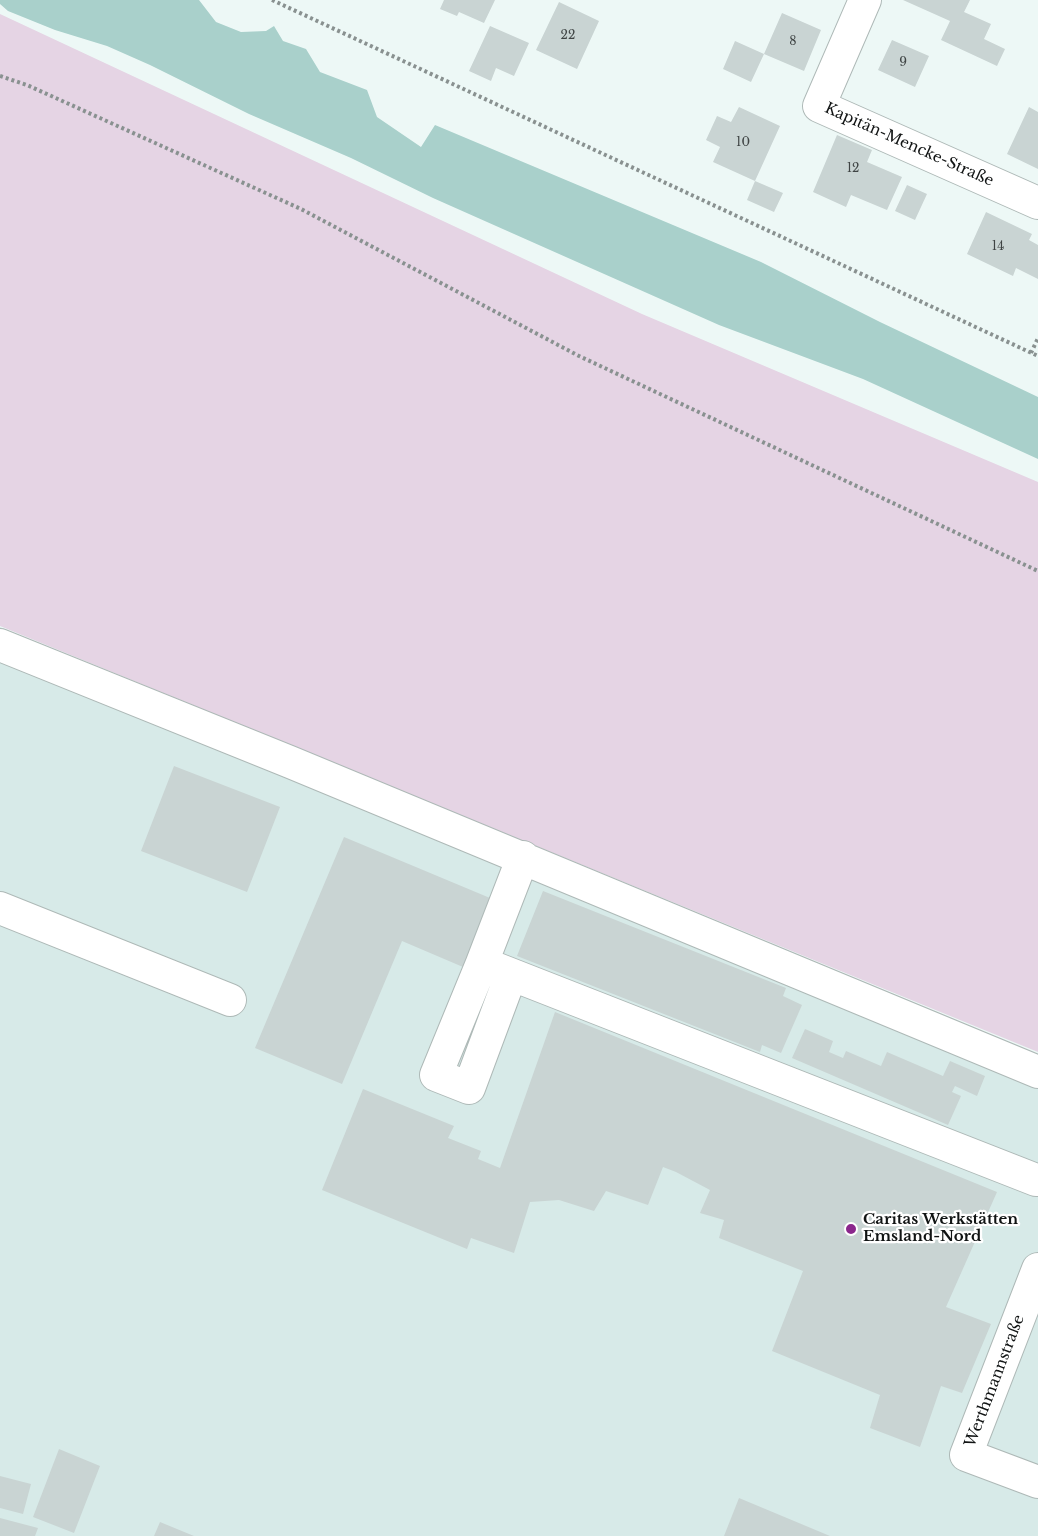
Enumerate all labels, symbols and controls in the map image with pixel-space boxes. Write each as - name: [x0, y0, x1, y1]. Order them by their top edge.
- house number: 22: [561, 29, 575, 43]
- house number: 8: [789, 35, 797, 49]
- house number: 9: [899, 56, 907, 70]
- street label: Kapitän-Mencke-Straße: [822, 100, 996, 190]
- house number: 10: [736, 136, 750, 150]
- house number: 12: [847, 162, 859, 176]
- house number: 14: [992, 240, 1004, 254]
- place label: Caritas Werkstätten Emsland-Nord: [863, 1211, 1018, 1246]
- marker: Caritas Werkstätten Emsland-Nord: [844, 1222, 858, 1236]
- street label: Werthmannstraße: [961, 1312, 1029, 1450]

